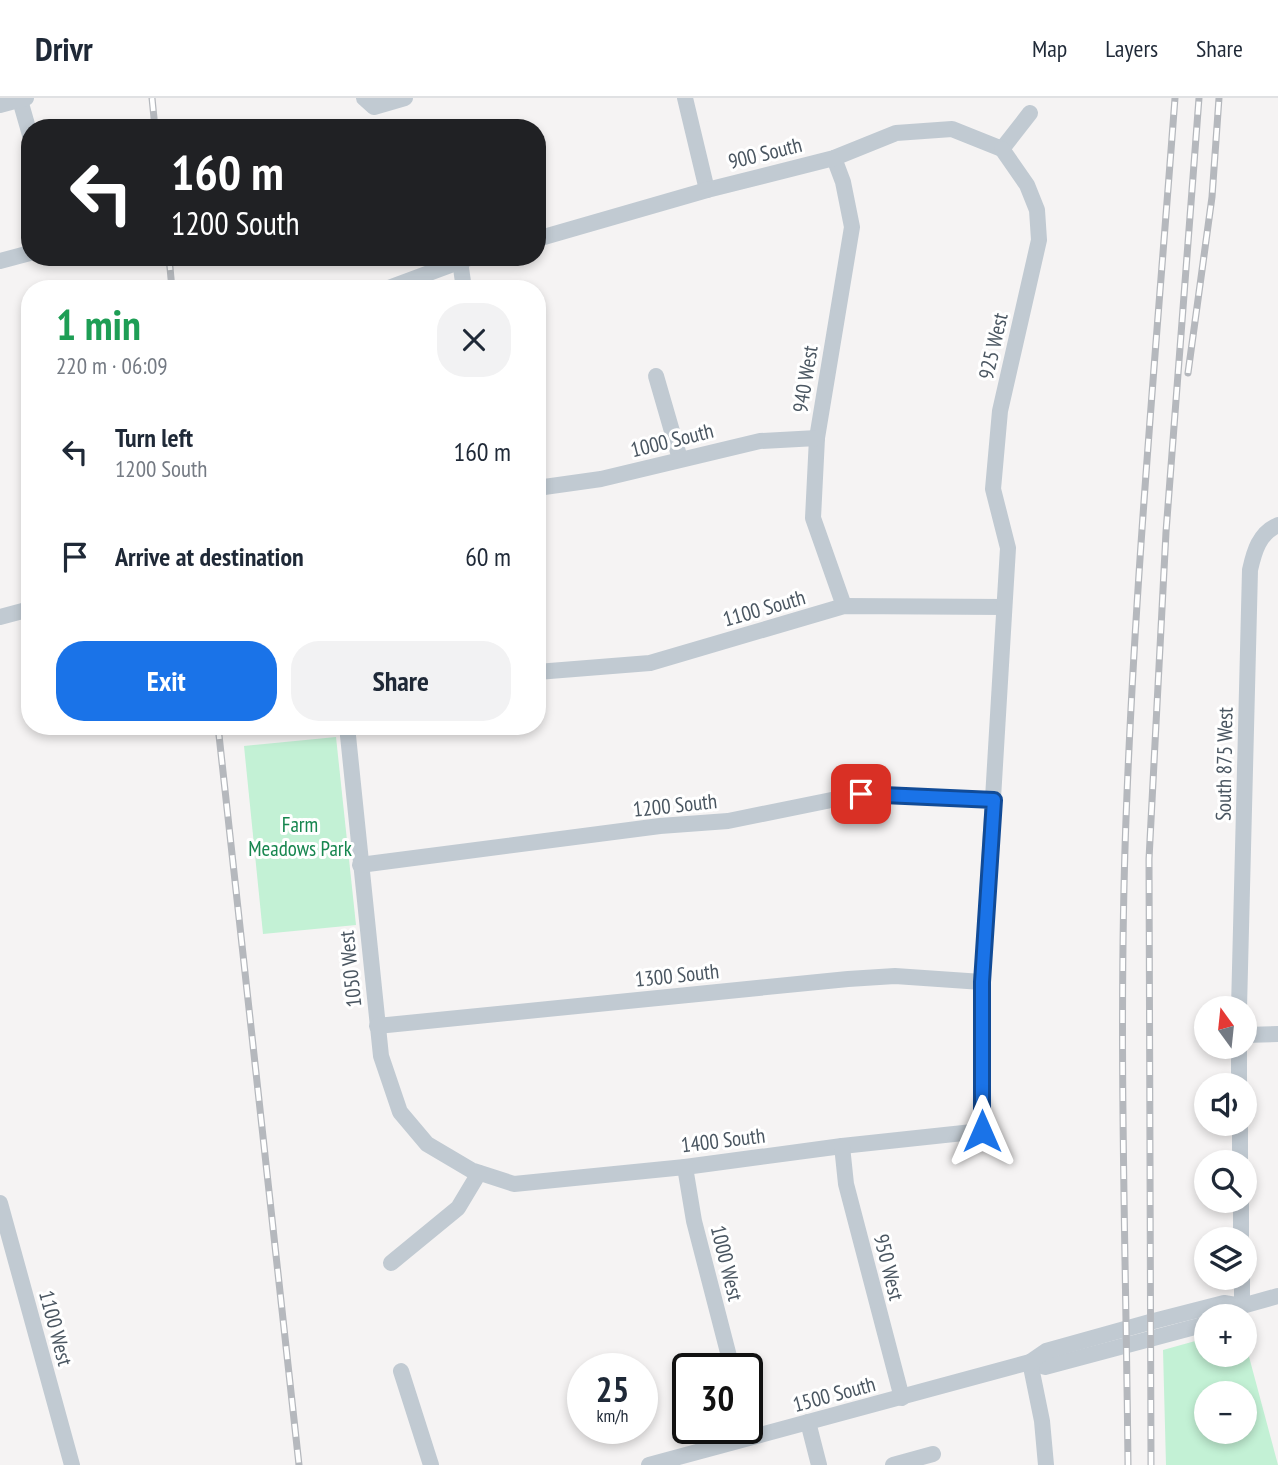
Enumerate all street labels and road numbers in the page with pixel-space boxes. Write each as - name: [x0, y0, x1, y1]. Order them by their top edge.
- street label: 900 South: [725, 131, 805, 175]
- street label: 925 West: [972, 310, 1014, 382]
- street label: 940 West: [786, 343, 824, 414]
- street label: 1000 South: [628, 417, 716, 463]
- street label: 1100 South: [720, 583, 808, 633]
- street label: South 875 West: [1210, 707, 1238, 821]
- street label: 1200 South: [632, 787, 718, 823]
- street label: 1050 West: [333, 929, 367, 1009]
- street label: 1300 South: [634, 957, 720, 993]
- street label: 1400 South: [679, 1121, 767, 1159]
- street label: 1000 West: [705, 1222, 749, 1304]
- street label: 950 West: [868, 1231, 910, 1303]
- street label: 1100 West: [33, 1287, 79, 1369]
- street label: 1500 South: [790, 1370, 878, 1418]

